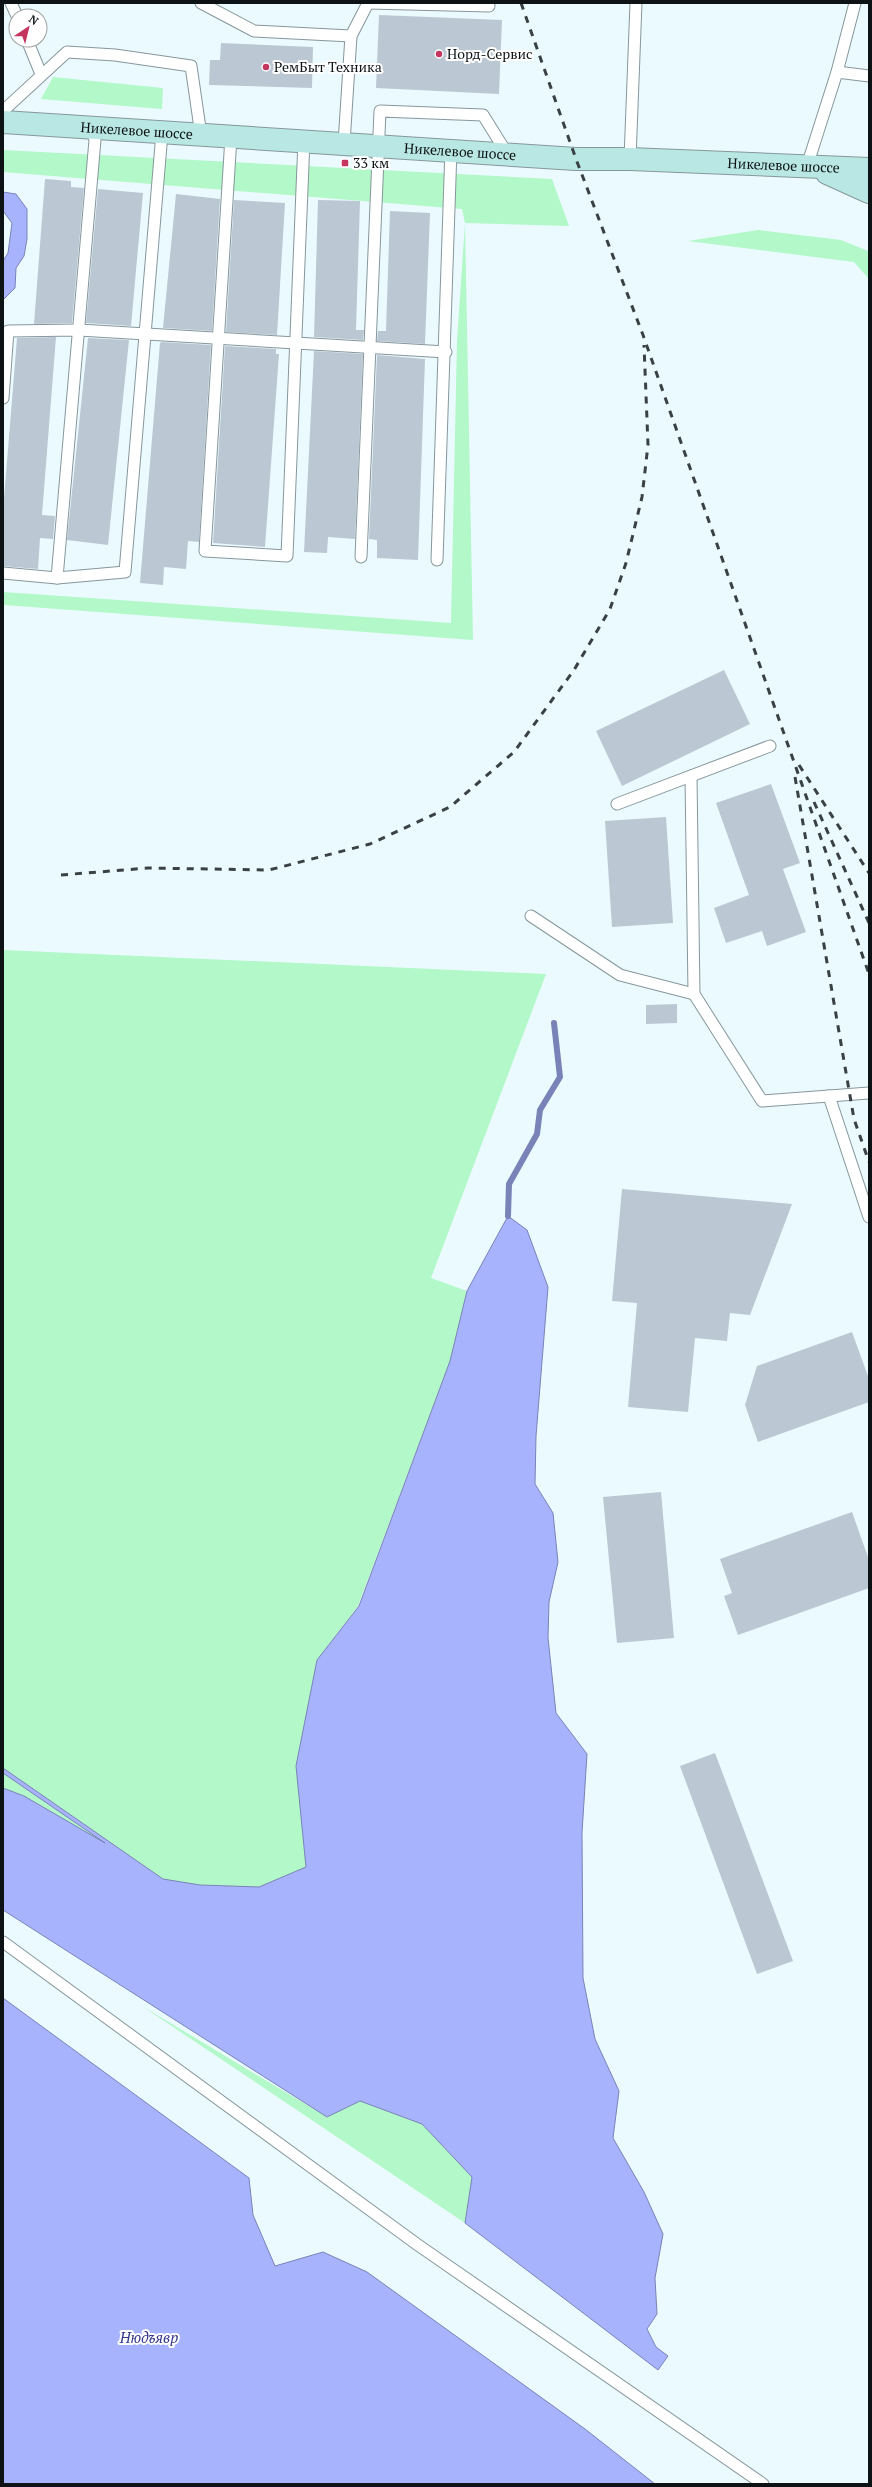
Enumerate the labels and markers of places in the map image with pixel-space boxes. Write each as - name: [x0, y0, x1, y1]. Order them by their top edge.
- place label: Норд-Сервис: [447, 44, 533, 63]
- marker: Норд-Сервис: [434, 49, 444, 59]
- place label: РемБыт Техника: [274, 57, 382, 76]
- marker: РемБыт Техника: [261, 62, 271, 72]
- place label: 33 км: [353, 153, 389, 172]
- marker: 33 км: [340, 158, 350, 168]

